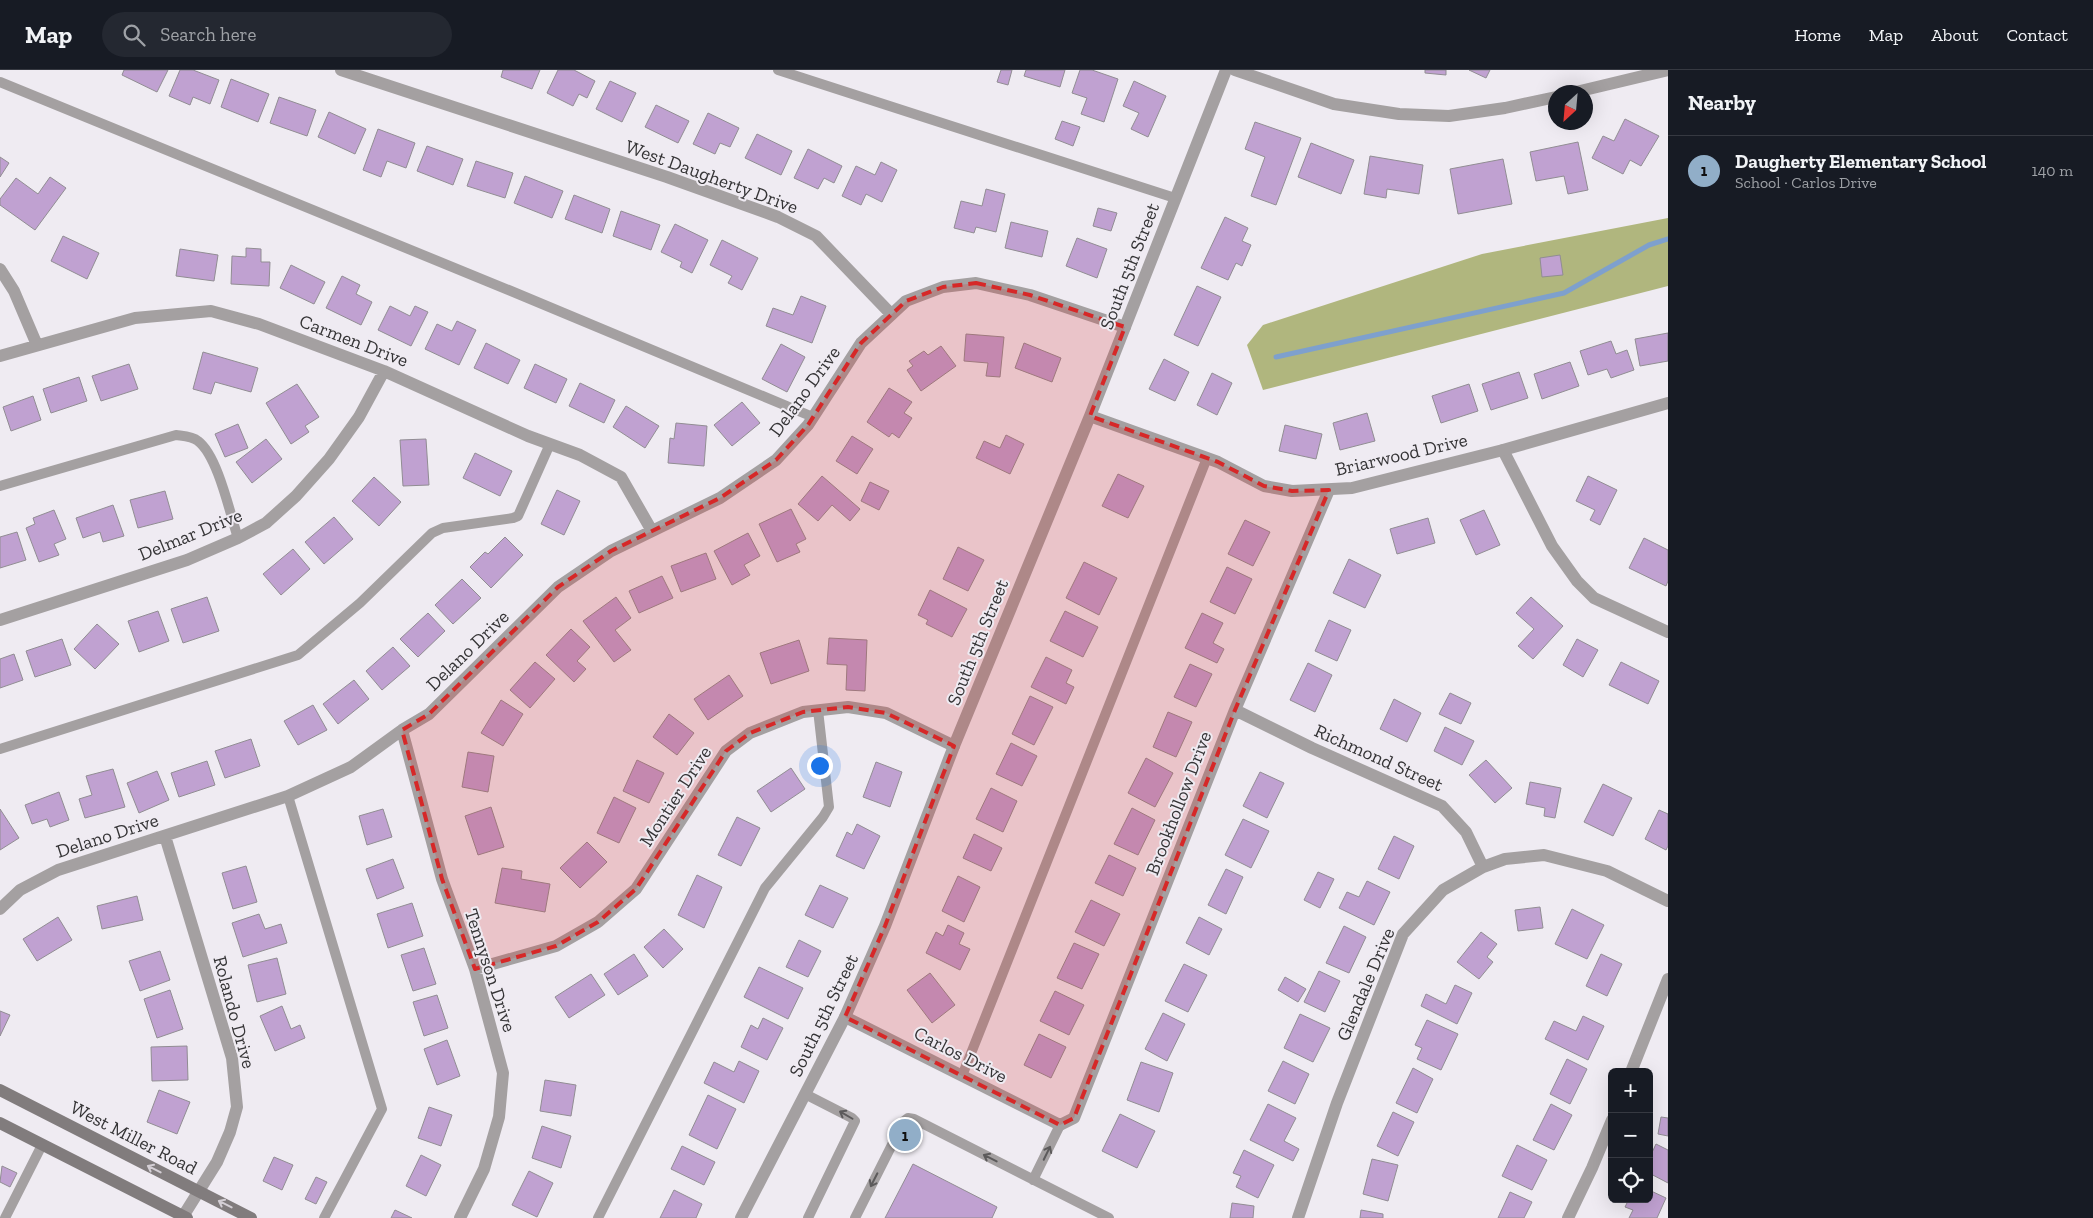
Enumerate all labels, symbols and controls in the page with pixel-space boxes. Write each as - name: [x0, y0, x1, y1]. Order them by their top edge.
- search box: [102, 12, 452, 57]
- text: Map: [25, 20, 72, 49]
- icon: search: [120, 21, 148, 49]
- text: Search here: [160, 23, 257, 46]
- text: Home: [1794, 24, 1841, 46]
- text: Map: [1869, 24, 1903, 46]
- text: About: [1931, 24, 1978, 46]
- text: Contact: [2006, 24, 2068, 46]
- north arrow: [1548, 85, 1593, 130]
- text: Nearby: [1688, 90, 1756, 115]
- street label: West Daugherty Drive: [622, 135, 801, 218]
- text: Daugherty Elementary School: [1735, 150, 1987, 173]
- text: 1: [1701, 161, 1707, 180]
- text: 140 m: [2032, 161, 2073, 180]
- text: School · Carlos Drive: [1735, 173, 1877, 192]
- street label: South 5th Street: [1095, 200, 1164, 333]
- street label: Carmen Drive: [296, 309, 412, 372]
- street label: Delano Drive: [764, 342, 845, 441]
- street label: Briarwood Drive: [1333, 428, 1470, 481]
- street label: Delmar Drive: [135, 503, 245, 566]
- street label: South 5th Street: [942, 576, 1013, 709]
- street label: Delano Drive: [421, 605, 514, 696]
- street label: Richmond Street: [1311, 719, 1447, 796]
- street label: Brookhollow Drive: [1140, 728, 1216, 878]
- street label: Montier Drive: [634, 742, 716, 851]
- your location: [807, 753, 833, 779]
- street label: Delano Drive: [53, 808, 161, 863]
- street label: Tennyson Drive: [460, 906, 521, 1035]
- street label: Glendale Drive: [1331, 924, 1400, 1044]
- street label: South 5th Street: [784, 950, 863, 1080]
- street label: Rolando Drive: [208, 953, 261, 1071]
- street label: Carlos Drive: [910, 1021, 1011, 1088]
- map controls: [1608, 1068, 1653, 1203]
- button: +: [1608, 1068, 1653, 1113]
- street label: West Miller Road: [66, 1096, 202, 1180]
- one-way arrow: [839, 1110, 854, 1120]
- button: −: [1608, 1113, 1653, 1158]
- pin: 1: [889, 1116, 921, 1154]
- one-way arrow: [1042, 1145, 1052, 1160]
- one-way arrow: [983, 1153, 998, 1162]
- button: locate: [1608, 1158, 1653, 1203]
- one-way arrow: [147, 1164, 162, 1174]
- one-way arrow: [869, 1172, 879, 1187]
- one-way arrow: [217, 1199, 232, 1209]

